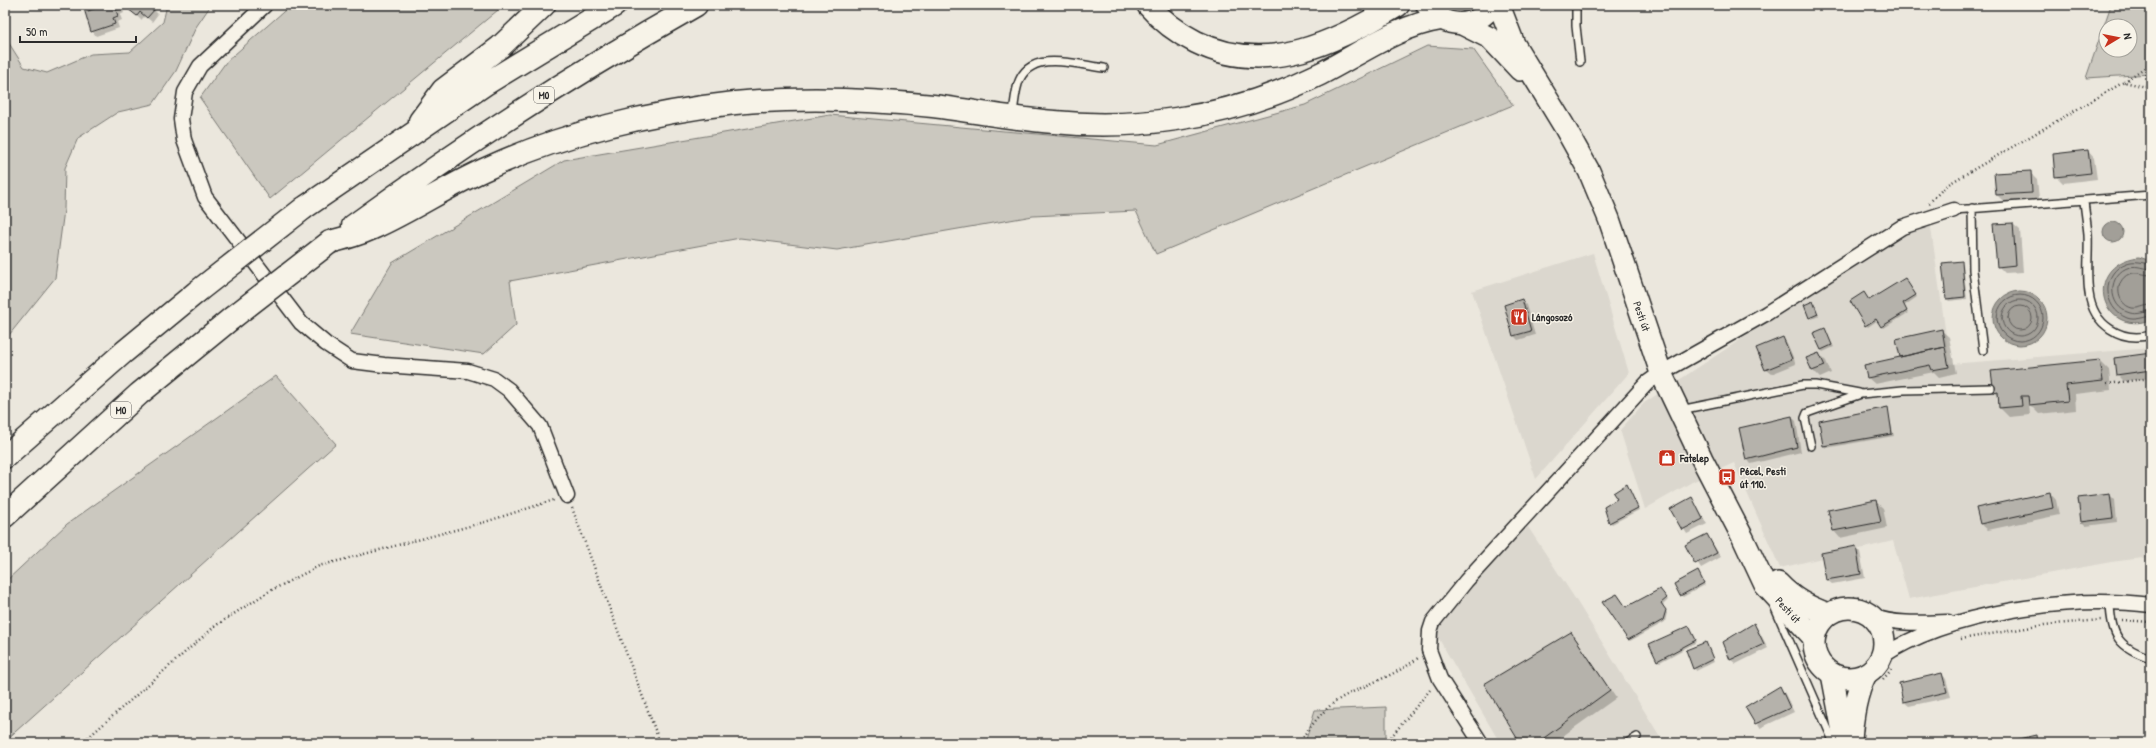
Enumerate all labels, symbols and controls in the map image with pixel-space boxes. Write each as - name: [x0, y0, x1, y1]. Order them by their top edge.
- scale bar: [20, 18, 136, 44]
- north arrow: [2098, 18, 2138, 58]
- text: 50 m: [26, 23, 47, 40]
- text: N: [2120, 32, 2135, 41]
- road number: M0: [534, 87, 554, 103]
- street label: Pesti út: [1630, 299, 1653, 333]
- restaurant icon: Lángosozó: [1509, 307, 1529, 327]
- place label: Lángosozó: [1532, 310, 1573, 325]
- road number: M0: [111, 402, 131, 418]
- shop icon: Fatelep: [1657, 448, 1677, 468]
- place label: Fatelep: [1679, 451, 1709, 466]
- place label: Pécel, Pesti út 110.: [1740, 464, 1786, 491]
- bus stop icon: Pécel, Pesti út 110.: [1717, 467, 1737, 487]
- street label: Pesti út: [1772, 594, 1804, 626]

